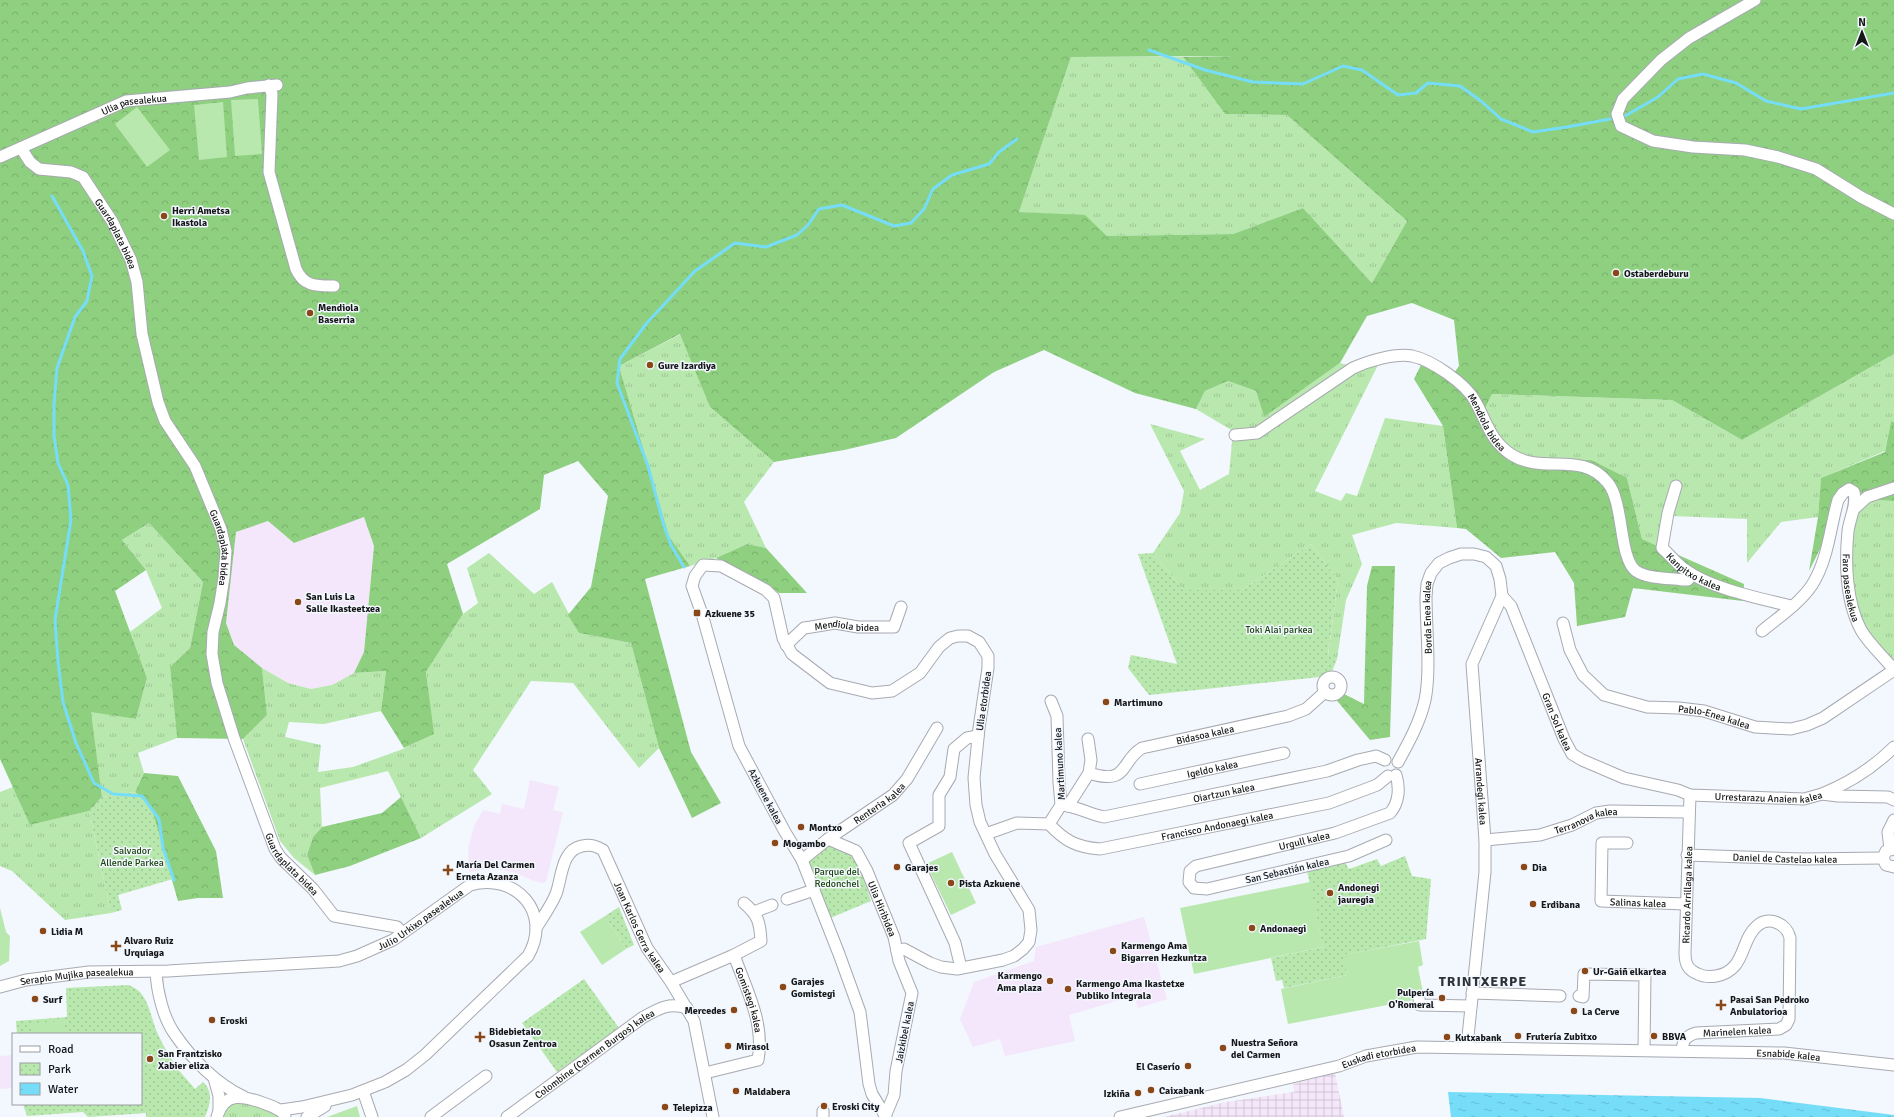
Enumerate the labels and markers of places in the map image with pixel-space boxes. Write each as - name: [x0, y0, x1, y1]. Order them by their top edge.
- place label: Herri Ametsa Ikastola: [172, 205, 230, 229]
- marker: Herri Ametsa Ikastola: [159, 211, 169, 221]
- marker: Ostaberdeburu: [1611, 268, 1621, 278]
- place label: Ostaberdeburu: [1624, 268, 1689, 280]
- place label: Mendiola Baserria: [318, 302, 359, 326]
- marker: Mendiola Baserria: [305, 308, 315, 318]
- marker: Gure Izardiya: [645, 360, 655, 370]
- place label: Gure Izardiya: [658, 360, 716, 372]
- place label: San Luis La Salle Ikasteetxea: [306, 591, 380, 615]
- marker: San Luis La Salle Ikasteetxea: [293, 597, 303, 607]
- marker: Azkuene 35: [692, 608, 702, 618]
- place label: Azkuene 35: [705, 608, 755, 620]
- marker: Martimuno: [1101, 697, 1111, 707]
- place label: Martimuno: [1114, 697, 1163, 709]
- marker: Montxo: [796, 822, 806, 832]
- place label: Montxo: [809, 822, 842, 834]
- marker: Mogambo: [770, 838, 780, 848]
- place label: Mogambo: [783, 838, 826, 850]
- place label: María Del Carmen Erneta Azanza: [456, 859, 535, 883]
- marker: Garajes: [892, 862, 902, 872]
- place label: Garajes: [905, 862, 939, 874]
- marker: Dia: [1519, 862, 1529, 872]
- place label: Dia: [1532, 862, 1547, 874]
- marker: María Del Carmen Erneta Azanza: [443, 865, 453, 875]
- marker: Pista Azkuene: [946, 878, 956, 888]
- place label: Pista Azkuene: [959, 878, 1020, 890]
- place label: Andonegi jauregia: [1338, 882, 1379, 906]
- marker: Andonegi jauregia: [1325, 888, 1335, 898]
- marker: Erdibana: [1528, 899, 1538, 909]
- place label: Erdibana: [1541, 899, 1580, 911]
- marker: Andonaegi: [1247, 923, 1257, 933]
- place label: Andonaegi: [1260, 923, 1306, 935]
- marker: Lidia M: [38, 926, 48, 936]
- place label: Lidia M: [51, 926, 83, 938]
- place label: Alvaro Ruiz Urquiaga: [124, 935, 174, 959]
- place label: Karmengo Ama Bigarren Hezkuntza: [1121, 940, 1207, 964]
- marker: Alvaro Ruiz Urquiaga: [111, 941, 121, 951]
- marker: Karmengo Ama Bigarren Hezkuntza: [1108, 946, 1118, 956]
- marker: Ur-Gaiñ elkartea: [1580, 966, 1590, 976]
- place label: Ur-Gaiñ elkartea: [1593, 966, 1666, 978]
- place label: Karmengo Ama plaza: [997, 970, 1042, 994]
- place label: Garajes Gomistegi: [791, 976, 835, 1000]
- marker: Karmengo Ama plaza: [1045, 976, 1055, 986]
- place label: Karmengo Ama Ikastetxe Publiko Integrala: [1076, 978, 1185, 1002]
- marker: Garajes Gomistegi: [778, 982, 788, 992]
- marker: Karmengo Ama Ikastetxe Publiko Integrala: [1063, 984, 1073, 994]
- place label: Pulpería O'Romeral: [1389, 987, 1434, 1011]
- marker: Pulpería O'Romeral: [1437, 993, 1447, 1003]
- marker: Surf: [30, 994, 40, 1004]
- place label: Surf: [43, 994, 63, 1006]
- place label: Pasai San Pedroko Anbulatorioa: [1730, 994, 1809, 1018]
- marker: Pasai San Pedroko Anbulatorioa: [1715, 999, 1727, 1011]
- place label: Mercedes: [684, 1005, 727, 1017]
- marker: Mercedes: [729, 1005, 739, 1015]
- marker: La Cerve: [1569, 1006, 1579, 1016]
- place label: La Cerve: [1582, 1006, 1620, 1018]
- marker: Eroski: [207, 1015, 217, 1025]
- place label: Eroski: [220, 1015, 247, 1027]
- place label: Bidebietako Osasun Zentroa: [489, 1026, 557, 1050]
- marker: Bidebietako Osasun Zentroa: [474, 1031, 486, 1043]
- marker: Frutería Zubitxo: [1513, 1031, 1523, 1041]
- place label: Frutería Zubitxo: [1526, 1031, 1597, 1043]
- marker: BBVA: [1649, 1031, 1659, 1041]
- place label: BBVA: [1662, 1031, 1687, 1043]
- marker: Kutxabank: [1442, 1032, 1452, 1042]
- place label: Kutxabank: [1455, 1032, 1502, 1044]
- place label: Nuestra Señora del Carmen: [1231, 1037, 1298, 1061]
- marker: Mirasol: [723, 1041, 733, 1051]
- place label: Mirasol: [736, 1041, 769, 1053]
- marker: Nuestra Señora del Carmen: [1218, 1043, 1228, 1053]
- place label: San Frantzisko Xabier eliza: [158, 1048, 222, 1072]
- marker: San Frantzisko Xabier eliza: [145, 1054, 155, 1064]
- place label: El Caserío: [1136, 1061, 1180, 1073]
- marker: El Caserío: [1183, 1061, 1193, 1071]
- marker: Caixabank: [1146, 1085, 1156, 1095]
- place label: Caixabank: [1159, 1085, 1205, 1097]
- marker: Maldabera: [731, 1086, 741, 1096]
- place label: Maldabera: [744, 1086, 790, 1098]
- place label: Izkiña: [1104, 1088, 1130, 1100]
- marker: Izkiña: [1133, 1088, 1143, 1098]
- marker: Eroski City: [819, 1101, 829, 1111]
- place label: Eroski City: [832, 1101, 879, 1113]
- marker: Telepizza: [660, 1102, 670, 1112]
- place label: Telepizza: [673, 1102, 713, 1114]

